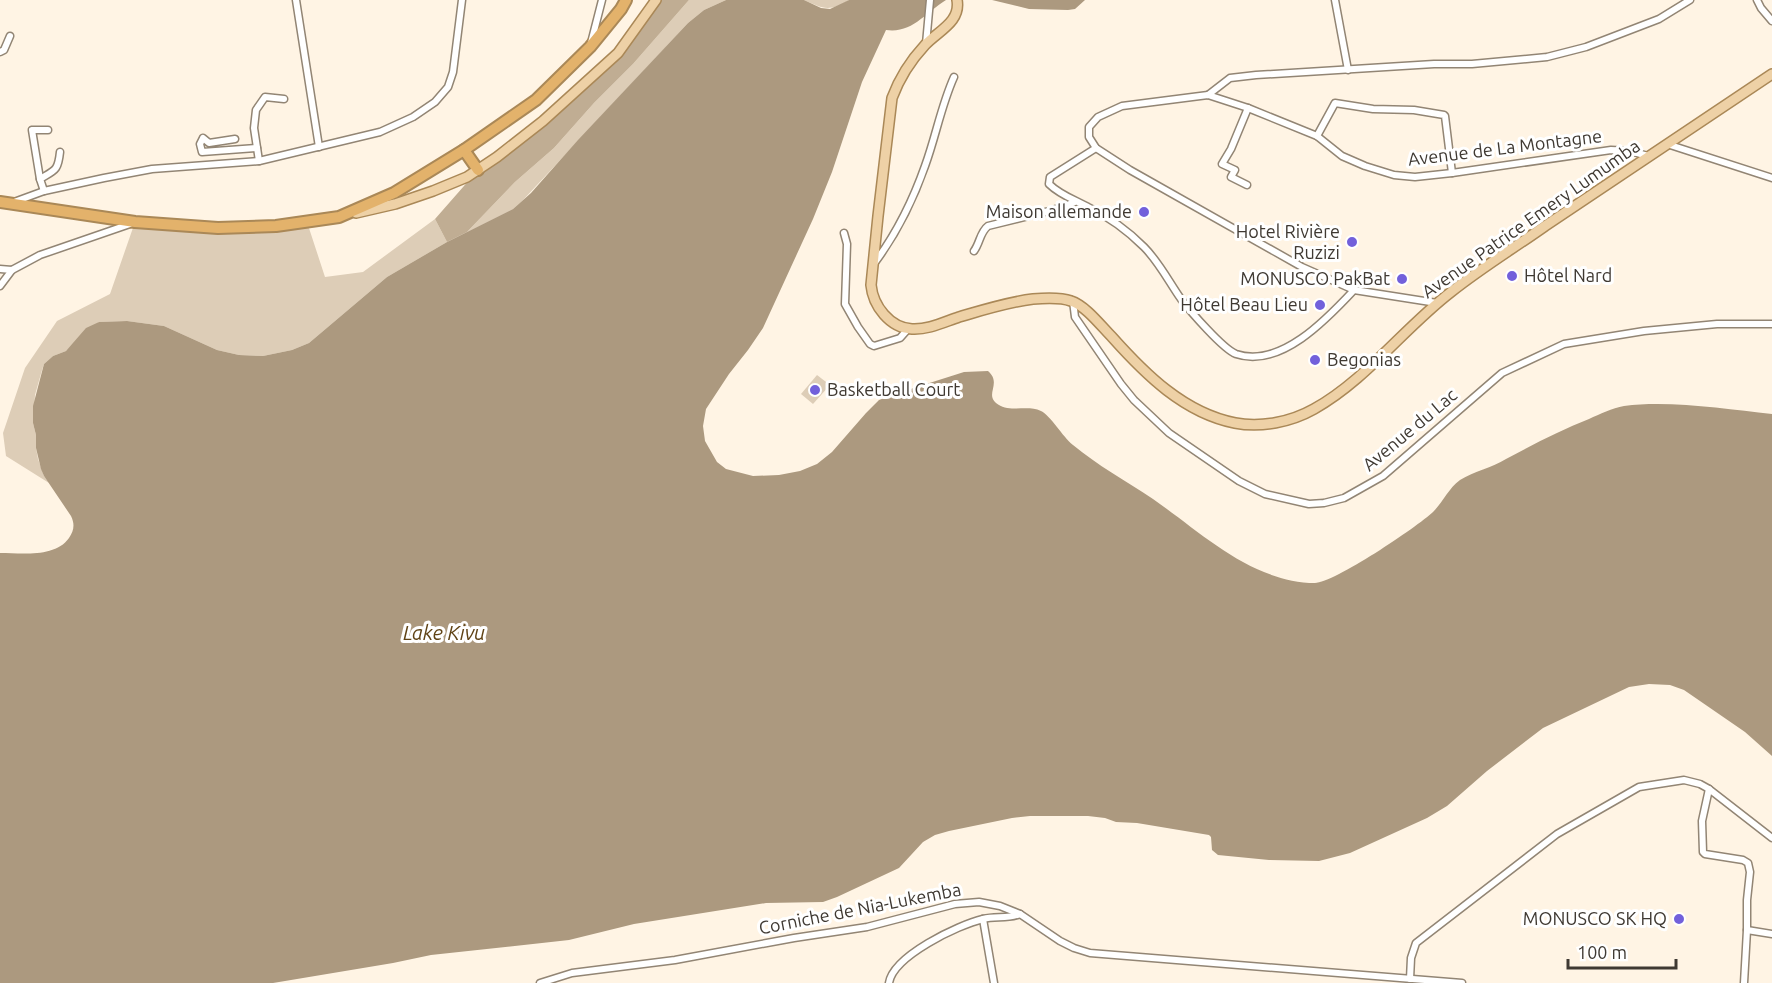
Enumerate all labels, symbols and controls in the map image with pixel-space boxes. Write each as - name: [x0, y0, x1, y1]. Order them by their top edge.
- street label: Avenue de La Montagne: [1407, 125, 1603, 169]
- street label: Avenue Patrice Emery Lumumba: [1418, 135, 1643, 301]
- place label: Maison allemande: [986, 201, 1132, 221]
- marker: Maison allemande: [1137, 205, 1151, 219]
- place label: Hotel Rivière Ruzizi: [1236, 221, 1340, 262]
- marker: Hotel Rivière Ruzizi: [1345, 235, 1359, 249]
- place label: Hôtel Nard: [1524, 265, 1612, 285]
- place label: MONUSCO PakBat: [1240, 268, 1390, 288]
- marker: Hôtel Nard: [1505, 269, 1519, 283]
- marker: MONUSCO PakBat: [1395, 272, 1409, 286]
- place label: Hôtel Beau Lieu: [1180, 294, 1308, 314]
- marker: Hôtel Beau Lieu: [1313, 298, 1327, 312]
- place label: Begonias: [1327, 349, 1401, 369]
- marker: Begonias: [1308, 353, 1322, 367]
- place label: Basketball Court: [827, 379, 960, 399]
- marker: Basketball Court: [808, 383, 822, 397]
- street label: Avenue du Lac: [1358, 384, 1460, 474]
- water label: Lake Kivu: [403, 621, 485, 644]
- street label: Corniche de Nia-Lukemba: [757, 879, 963, 937]
- place label: MONUSCO SK HQ: [1523, 908, 1667, 929]
- marker: MONUSCO SK HQ: [1672, 912, 1686, 926]
- scale bar: [1568, 932, 1676, 970]
- text: 100 m: [1577, 942, 1627, 962]

